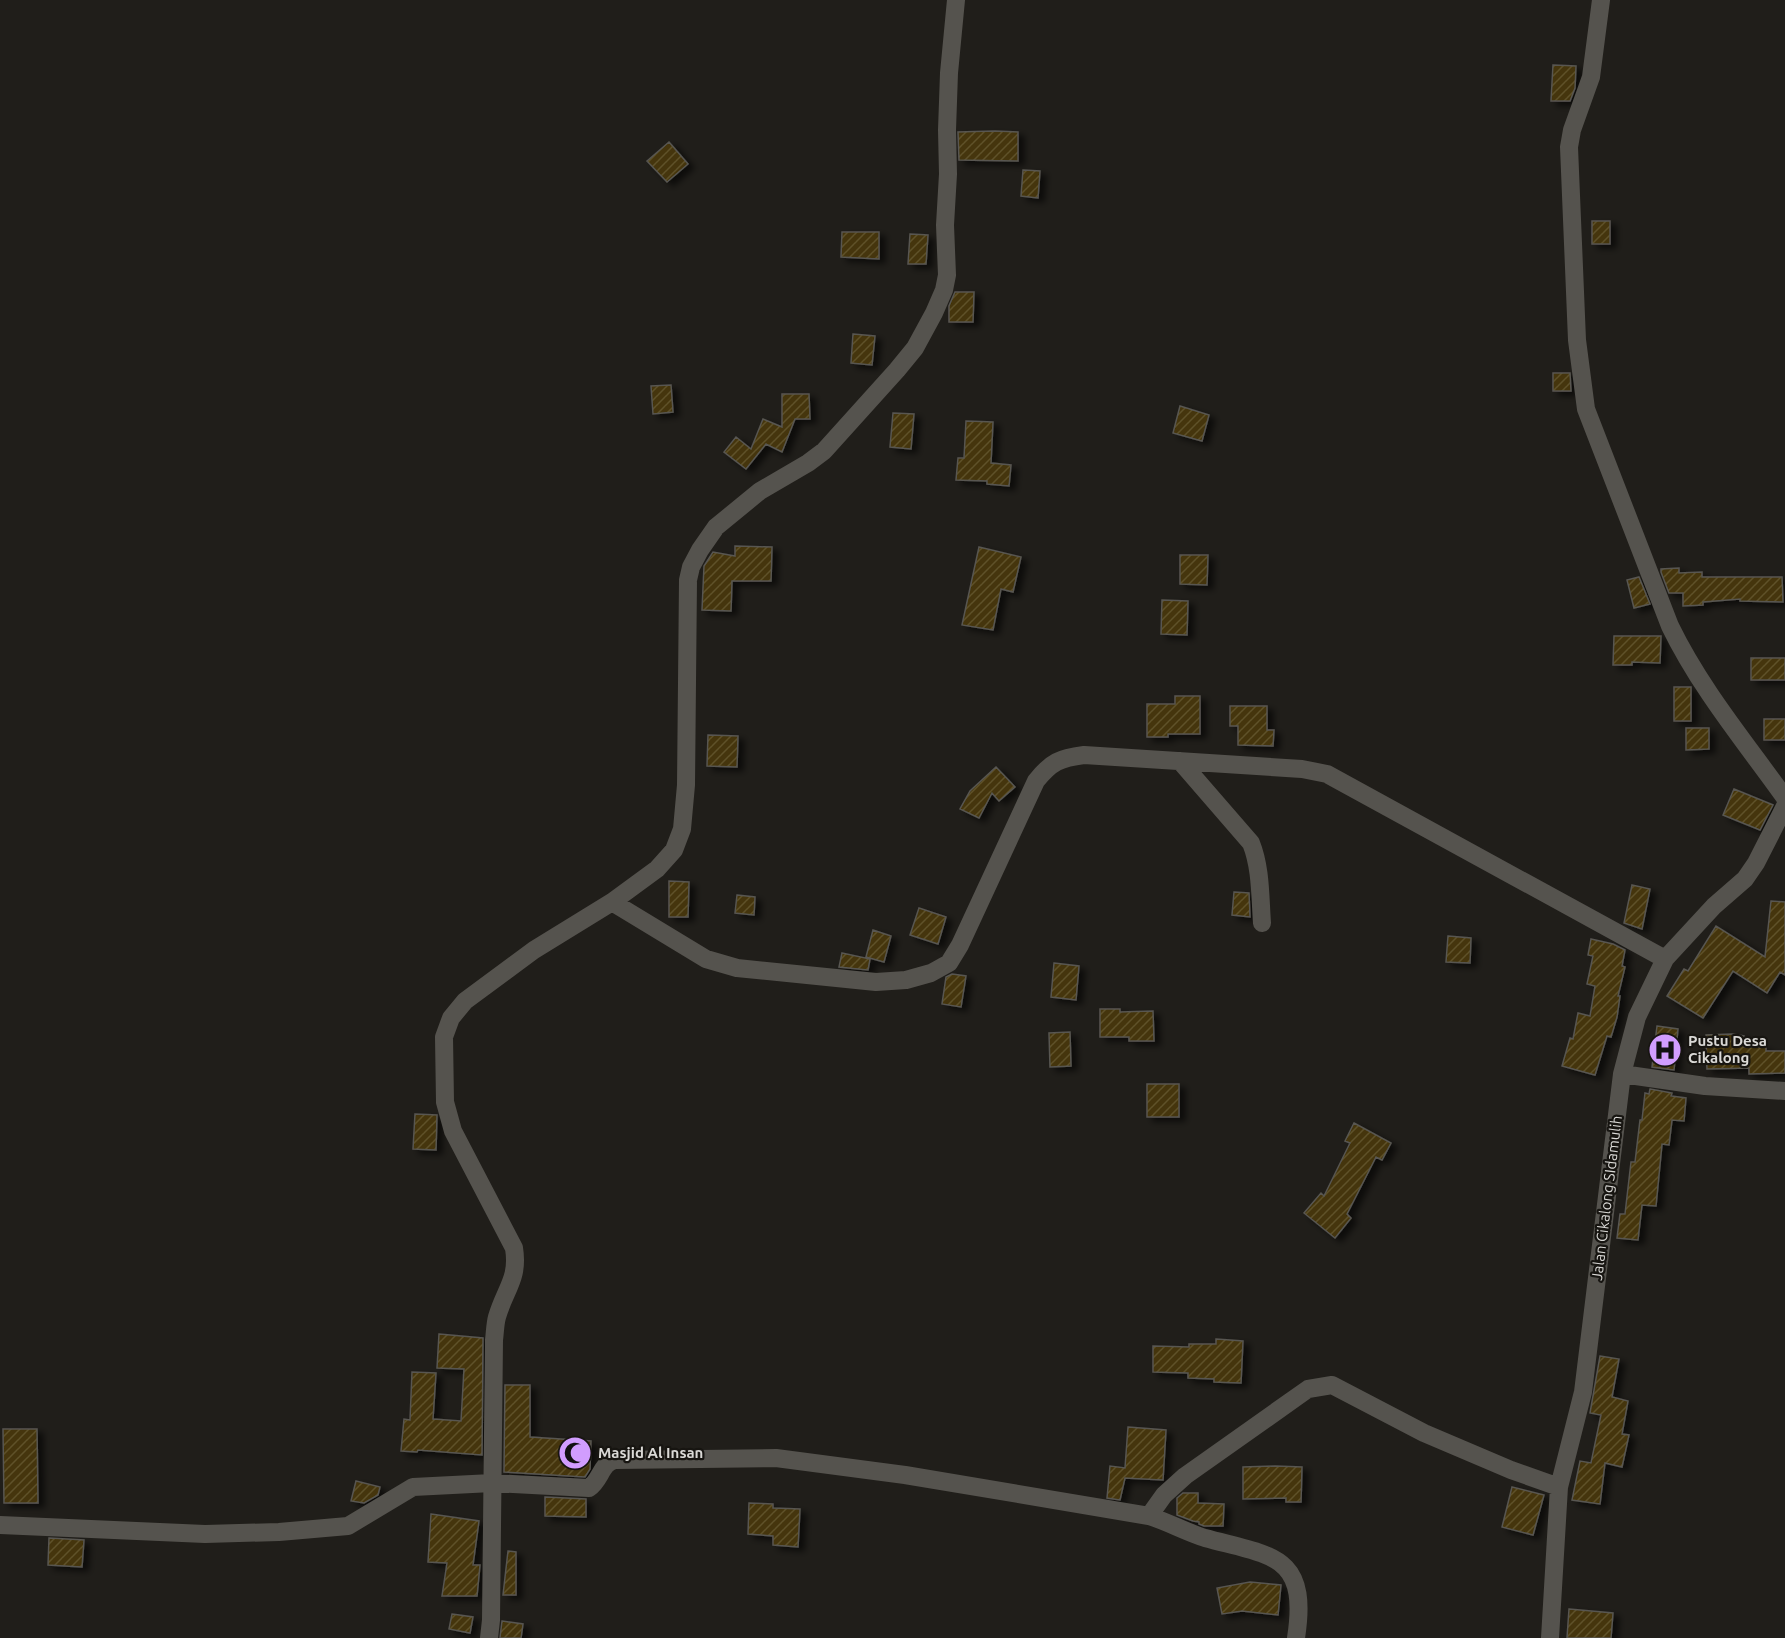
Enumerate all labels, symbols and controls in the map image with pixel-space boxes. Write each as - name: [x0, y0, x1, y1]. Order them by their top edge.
- hospital icon: Pustu Desa Cikalong: [1647, 1032, 1683, 1068]
- place label: Pustu Desa Cikalong: [1688, 1032, 1767, 1066]
- street label: Jalan Cikalong SIdamulih: [1588, 1114, 1625, 1281]
- mosque icon: Masjid Al Insan: [557, 1435, 593, 1471]
- place label: Masjid Al Insan: [598, 1444, 703, 1461]

